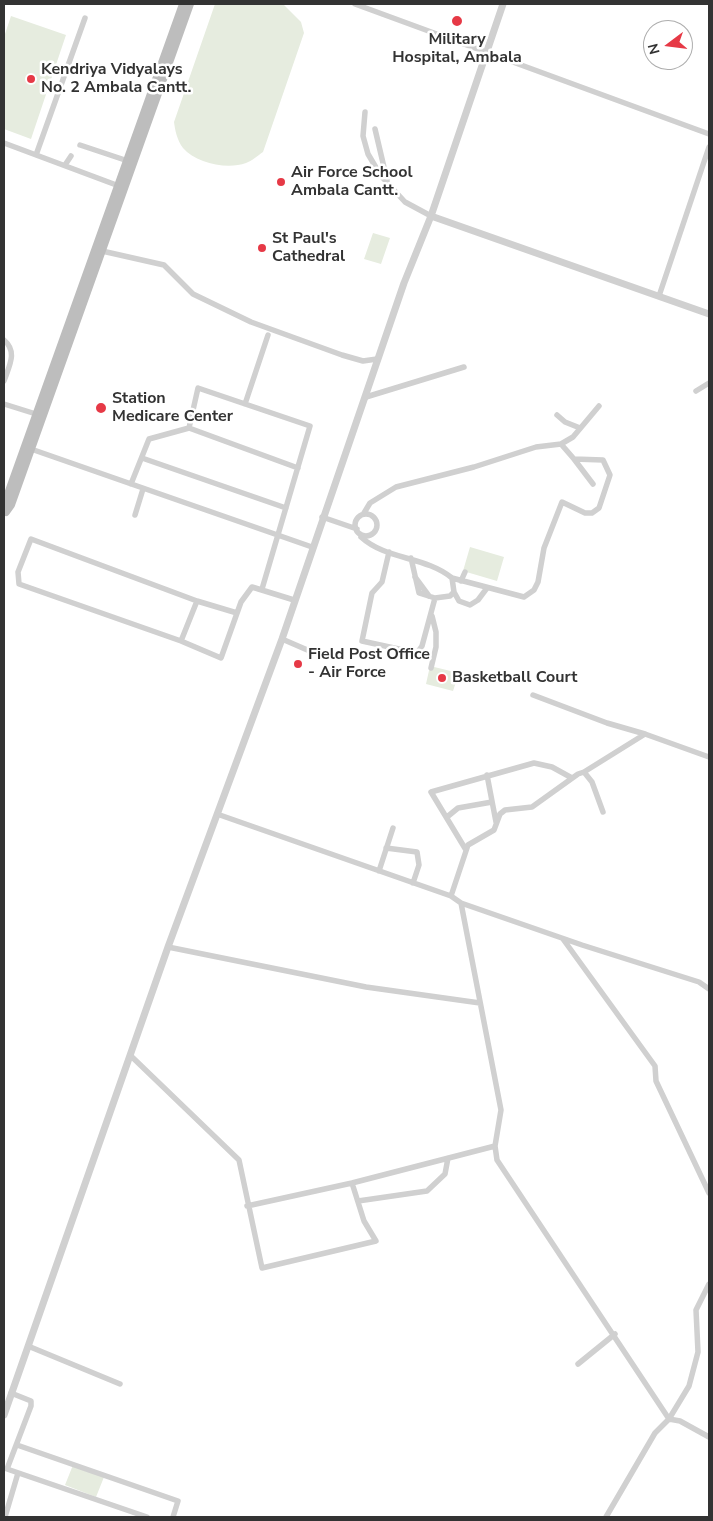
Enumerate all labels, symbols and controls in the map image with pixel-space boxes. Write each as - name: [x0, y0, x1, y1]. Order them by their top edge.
- marker: Military Hospital, Ambala: [450, 14, 464, 28]
- north arrow: [643, 20, 693, 70]
- place label: Military Hospital, Ambala: [392, 30, 522, 68]
- text: N: [643, 41, 665, 56]
- place label: Kendriya Vidyalays No. 2 Ambala Cantt.: [41, 60, 191, 98]
- marker: Kendriya Vidyalays No. 2 Ambala Cantt.: [25, 73, 37, 85]
- place label: Air Force School Ambala Cantt.: [291, 163, 413, 201]
- marker: Air Force School Ambala Cantt.: [275, 176, 287, 188]
- place label: St Paul's Cathedral: [272, 229, 345, 267]
- marker: St Paul's Cathedral: [256, 242, 268, 254]
- place label: Station Medicare Center: [112, 389, 233, 427]
- marker: Station Medicare Center: [94, 401, 108, 415]
- place label: Field Post Office - Air Force: [308, 645, 430, 683]
- marker: Field Post Office - Air Force: [292, 658, 304, 670]
- place label: Basketball Court: [452, 668, 577, 688]
- marker: Basketball Court: [436, 672, 448, 684]

